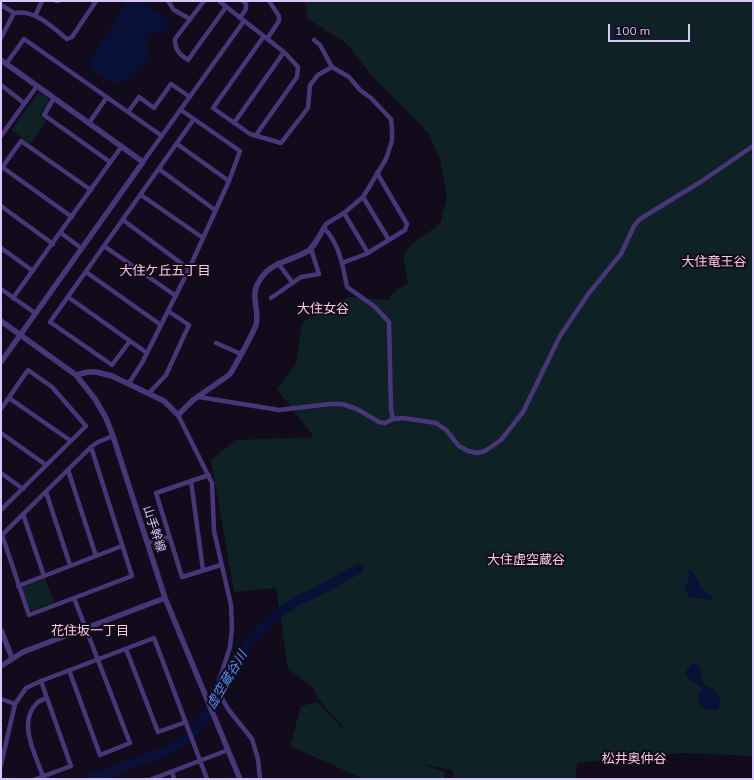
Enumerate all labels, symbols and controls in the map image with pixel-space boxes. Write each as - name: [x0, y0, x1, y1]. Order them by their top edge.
- scale bar: [610, 16, 692, 42]
- text: 100 m: [615, 23, 650, 38]
- district label: 大住竜王谷: [682, 254, 746, 270]
- district label: 大住ケ丘五丁目: [120, 263, 210, 279]
- district label: 大住女谷: [297, 301, 349, 317]
- street label: 山手幹線: [140, 504, 168, 554]
- district label: 大住虚空蔵谷: [487, 552, 565, 568]
- district label: 花住坂一丁目: [51, 623, 129, 639]
- water label: 虚空蔵谷川: [204, 648, 250, 712]
- district label: 松井奥仲谷: [602, 751, 666, 767]

